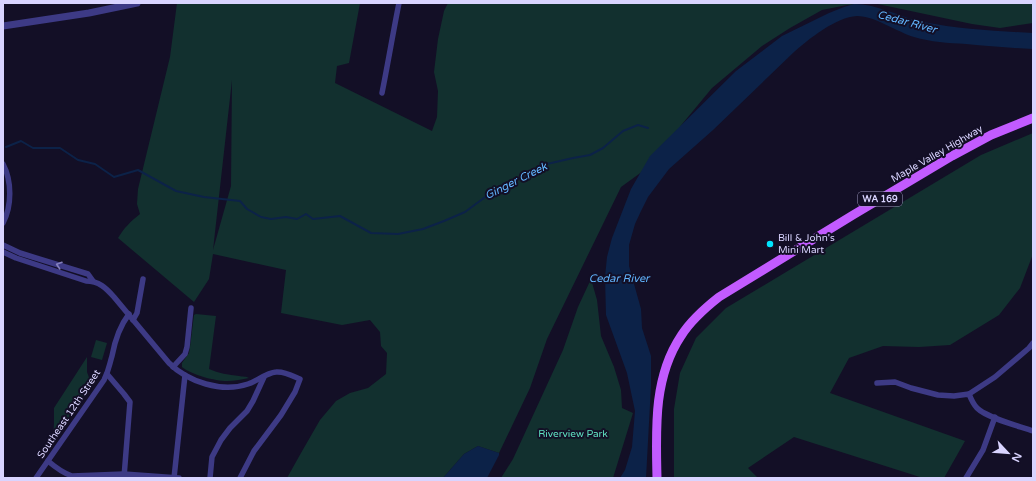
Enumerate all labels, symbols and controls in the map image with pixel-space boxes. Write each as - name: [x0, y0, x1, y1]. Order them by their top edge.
- water label: Cedar River: [876, 8, 940, 37]
- street label: Maple Valley Highway: [889, 123, 986, 185]
- water label: Ginger Creek: [483, 159, 550, 202]
- road number: WA 169: [858, 192, 902, 206]
- place label: Bill & John's Mini Mart: [778, 232, 835, 256]
- marker: Bill & John's Mini Mart: [765, 239, 775, 249]
- one-way arrow: [56, 261, 63, 270]
- water label: Cedar River: [589, 272, 651, 285]
- street label: Southeast 12th Street: [35, 367, 103, 461]
- park label: Riverview Park: [538, 428, 608, 440]
- north arrow: [988, 433, 1028, 473]
- text: N: [1009, 450, 1024, 464]

